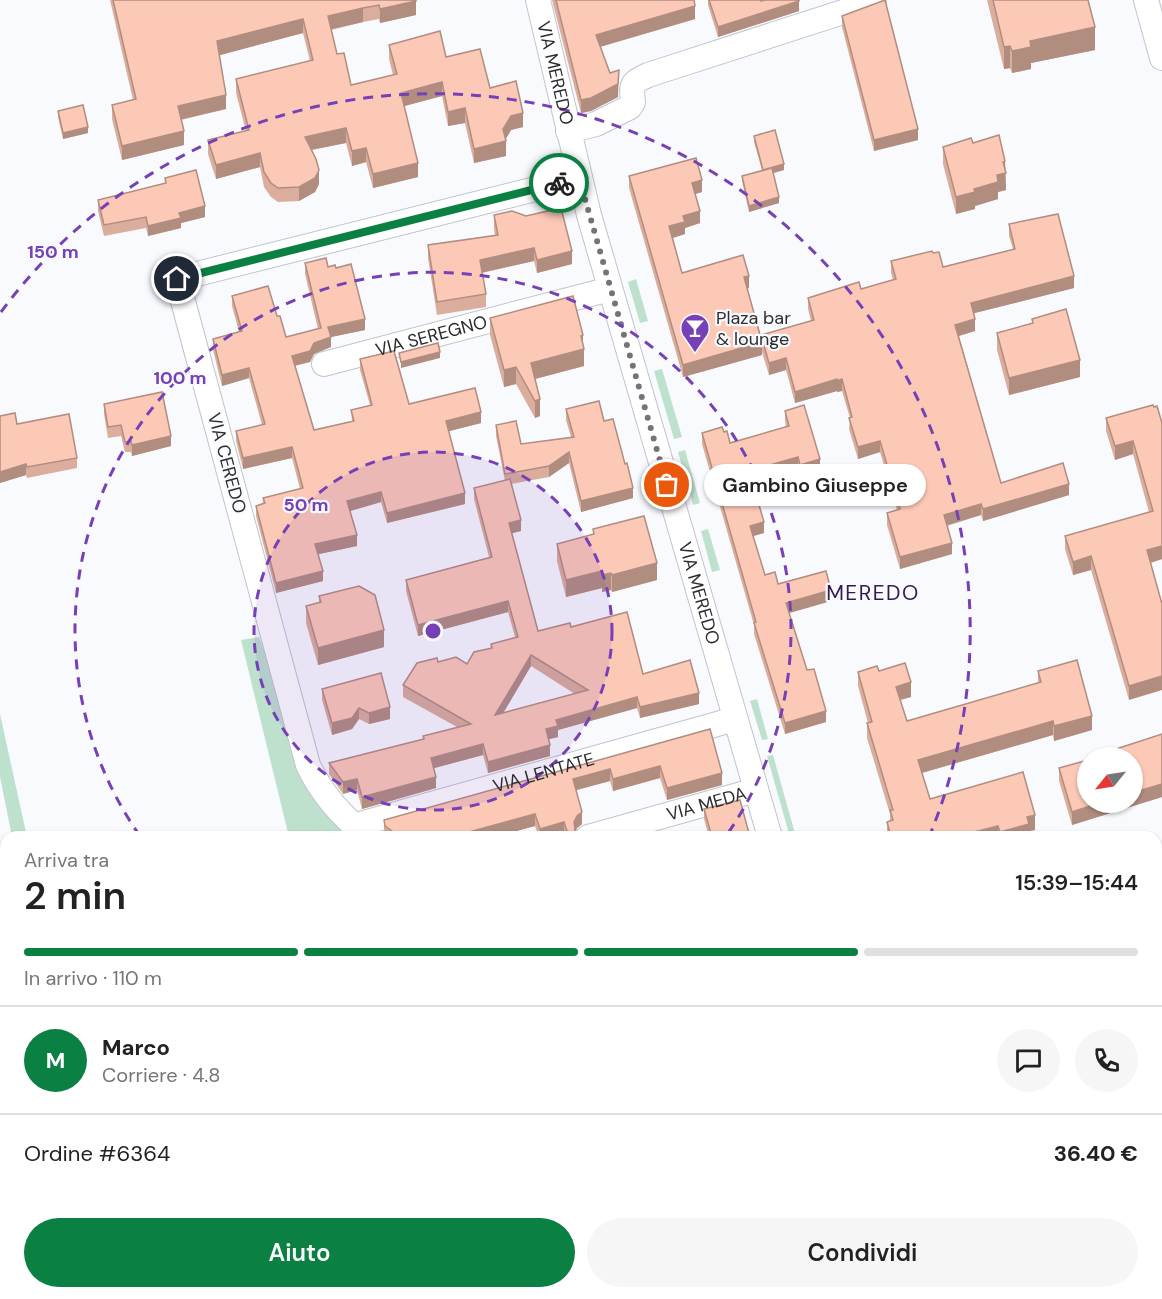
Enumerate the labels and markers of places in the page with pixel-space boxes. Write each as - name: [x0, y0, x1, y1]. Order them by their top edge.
- pin: [151, 253, 202, 304]
- place label: Plaza bar & lounge: [716, 306, 791, 351]
- bar icon: Plaza bar & lounge: [679, 312, 711, 354]
- pin: [641, 459, 692, 510]
- callout: Gambino Giuseppe: [703, 464, 925, 506]
- centre of rings: [423, 621, 443, 641]

